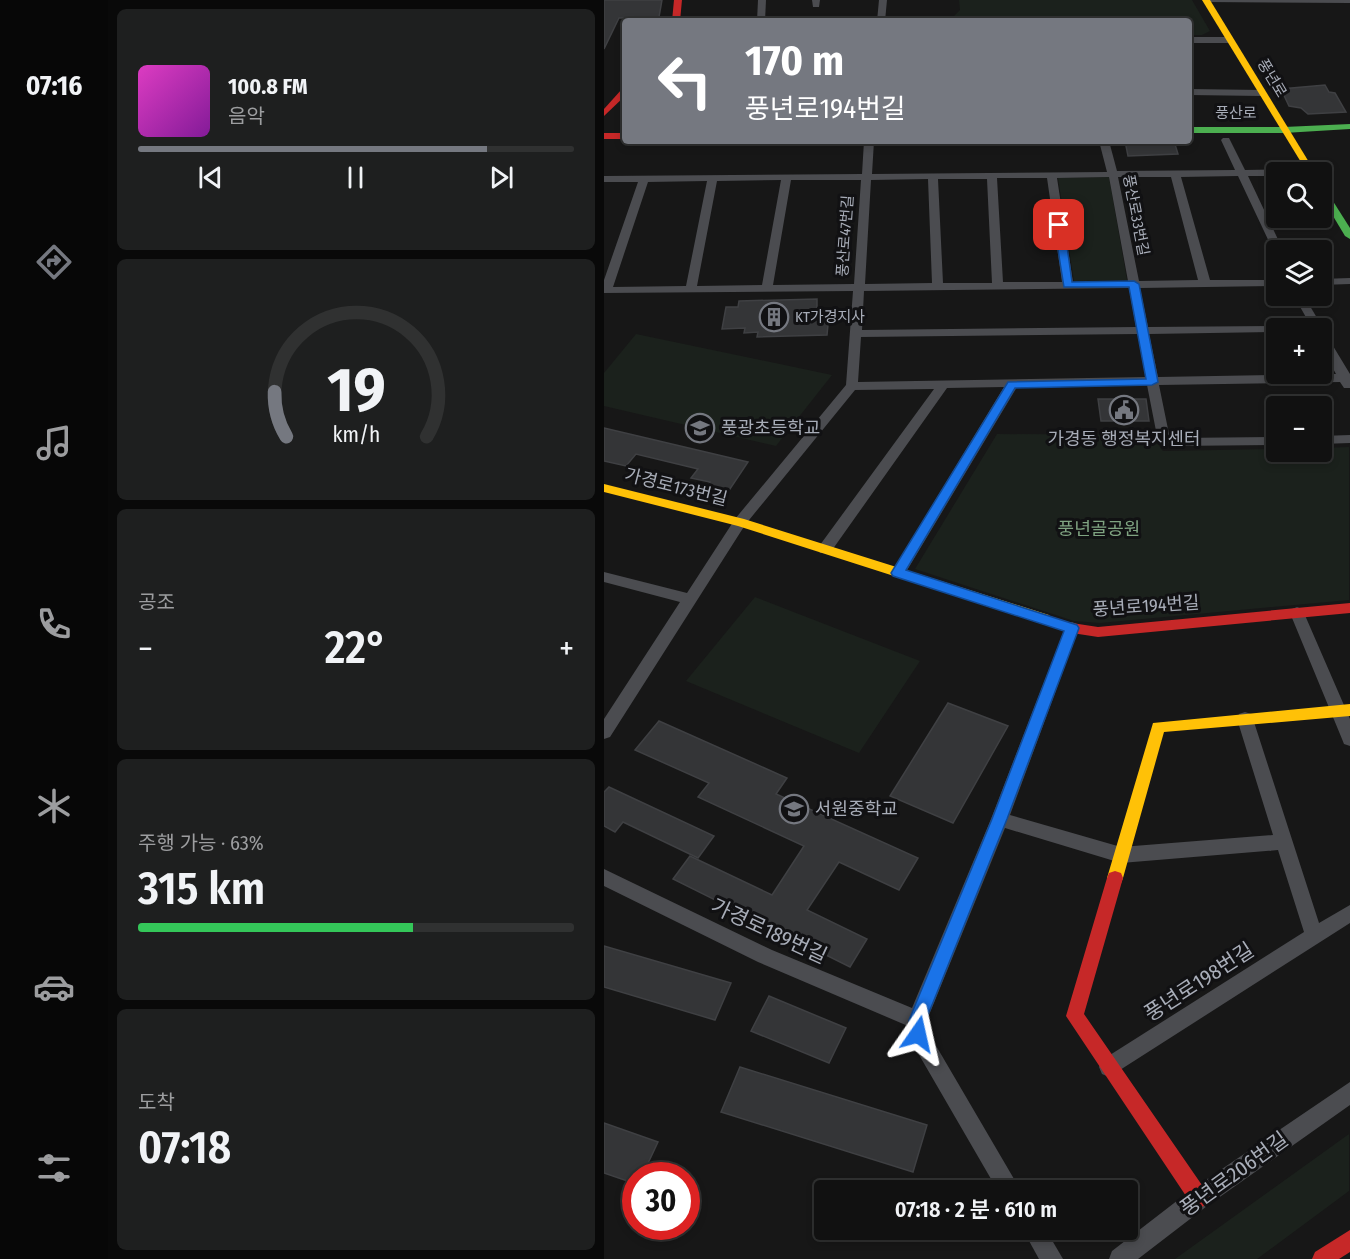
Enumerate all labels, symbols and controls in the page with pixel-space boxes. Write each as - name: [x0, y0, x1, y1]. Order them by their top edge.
- text: 170 m: [745, 36, 844, 86]
- icon: left: [646, 42, 724, 120]
- street label: 풍년로: [1254, 56, 1290, 100]
- text: 07:16: [26, 70, 82, 102]
- text: 100.8 FM: [228, 73, 308, 100]
- text: 풍년로194번길: [745, 93, 906, 125]
- text: 음악: [228, 104, 265, 128]
- street label: 풍산로: [1215, 104, 1257, 122]
- icon: previous: [194, 161, 227, 194]
- icon: pause: [339, 161, 372, 194]
- icon: next: [485, 161, 518, 194]
- map controls: [1266, 162, 1332, 462]
- button: search: [1266, 162, 1332, 228]
- street label: 풍산로33번길: [1119, 173, 1153, 257]
- street label: 풍산로47번길: [833, 194, 857, 278]
- pin: [1033, 199, 1084, 250]
- icon: arrive: [1042, 208, 1075, 241]
- button: layers: [1266, 240, 1332, 306]
- icon: directions: [33, 241, 75, 283]
- building icon: KT가경지사: [758, 301, 790, 333]
- place label: KT가경지사: [795, 308, 865, 326]
- button: +: [1266, 318, 1332, 384]
- text: 19: [327, 353, 385, 428]
- public building icon: 가경동 행정복지센터: [1108, 394, 1140, 426]
- button: −: [1266, 396, 1332, 462]
- school or university icon: 풍광초등학교: [684, 412, 716, 444]
- place label: 풍광초등학교: [721, 417, 820, 439]
- icon: music: [33, 422, 75, 464]
- text: km/h: [332, 422, 380, 448]
- place label: 가경동 행정복지센터: [1047, 428, 1201, 450]
- street label: 가경로173번길: [622, 464, 730, 510]
- park label: 풍년골공원: [1058, 518, 1140, 540]
- text: 공조: [138, 590, 175, 614]
- street label: 풍년로194번길: [1092, 591, 1200, 621]
- icon: phone: [33, 603, 75, 645]
- text: 22°: [325, 621, 387, 675]
- text: −: [138, 629, 153, 669]
- text: +: [559, 629, 574, 669]
- icon: climate: [33, 785, 75, 827]
- school or university icon: 서원중학교: [778, 793, 810, 825]
- place label: 서원중학교: [815, 798, 898, 820]
- text: 주행 가능 · 63%: [138, 831, 264, 855]
- text: 315 km: [138, 862, 265, 916]
- street label: 가경로189번길: [707, 893, 831, 969]
- street label: 풍년로198번길: [1139, 937, 1259, 1027]
- icon: car: [33, 966, 75, 1008]
- position arrow: [886, 1002, 950, 1066]
- text: 도착: [138, 1090, 175, 1114]
- text: 07:18: [138, 1121, 231, 1175]
- street label: 풍년로206번길: [1175, 1126, 1293, 1222]
- icon: filters: [33, 1147, 75, 1189]
- speed limit sign: 30: [622, 1162, 700, 1240]
- text: 07:18 · 2 분 · 610 m: [895, 1196, 1057, 1223]

